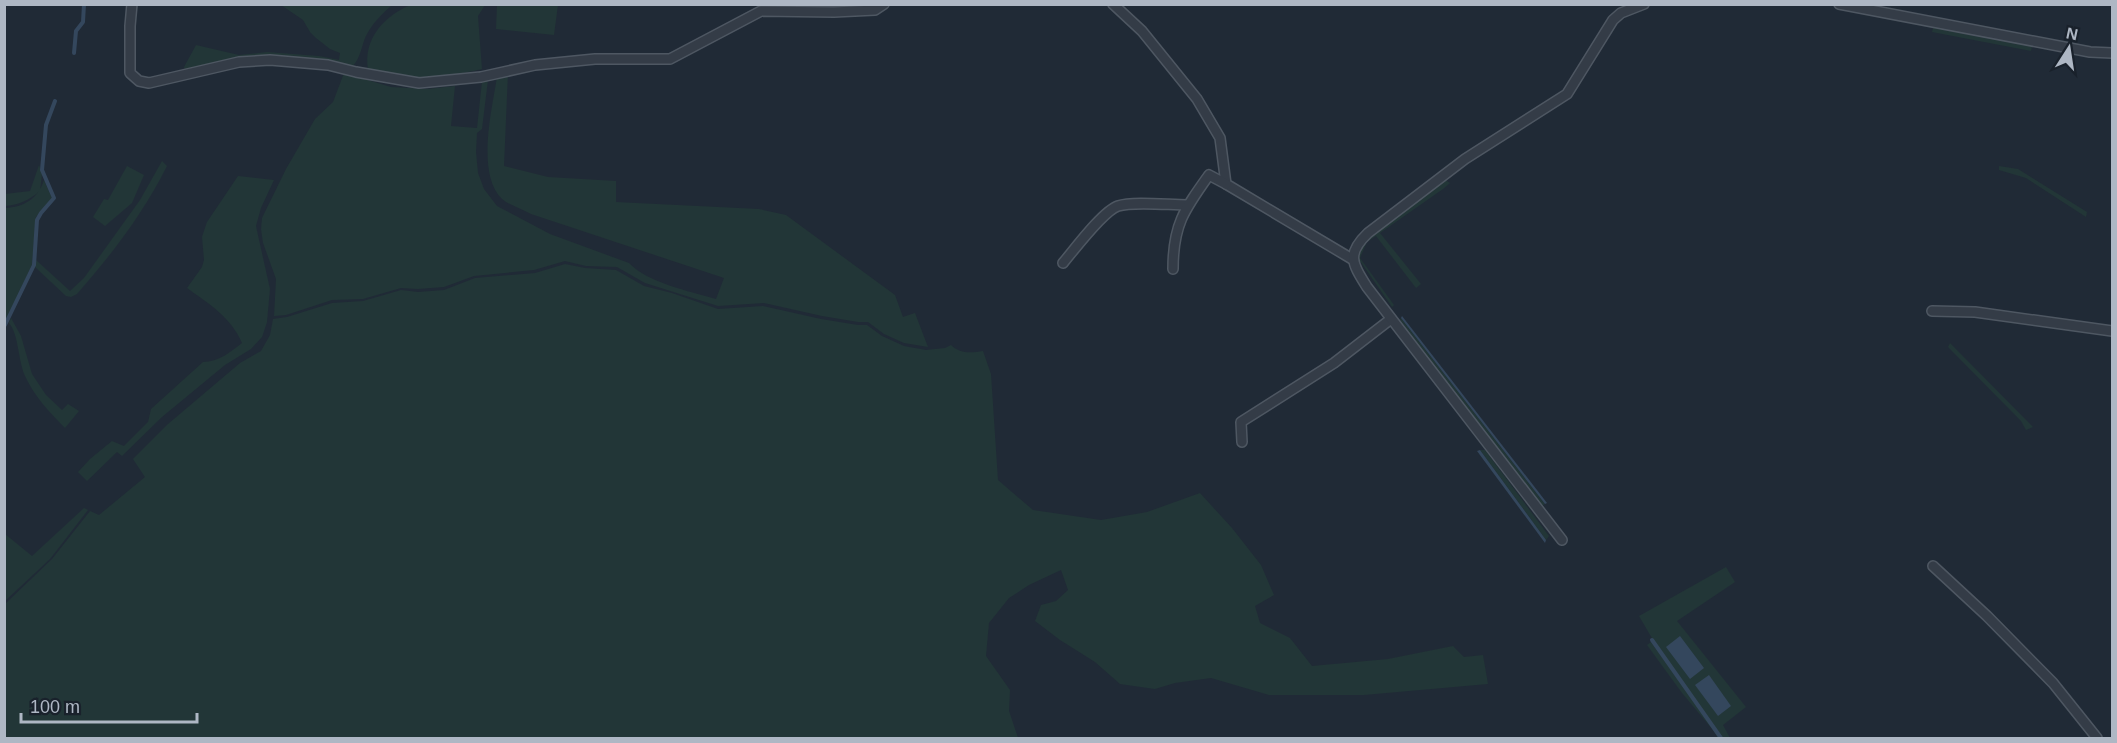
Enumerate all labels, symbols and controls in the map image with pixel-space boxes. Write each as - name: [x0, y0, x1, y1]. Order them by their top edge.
- north arrow: [2039, 18, 2099, 78]
- text: N: [2065, 24, 2079, 43]
- scale bar: [21, 686, 196, 724]
- text: 100 m: [30, 697, 80, 717]

